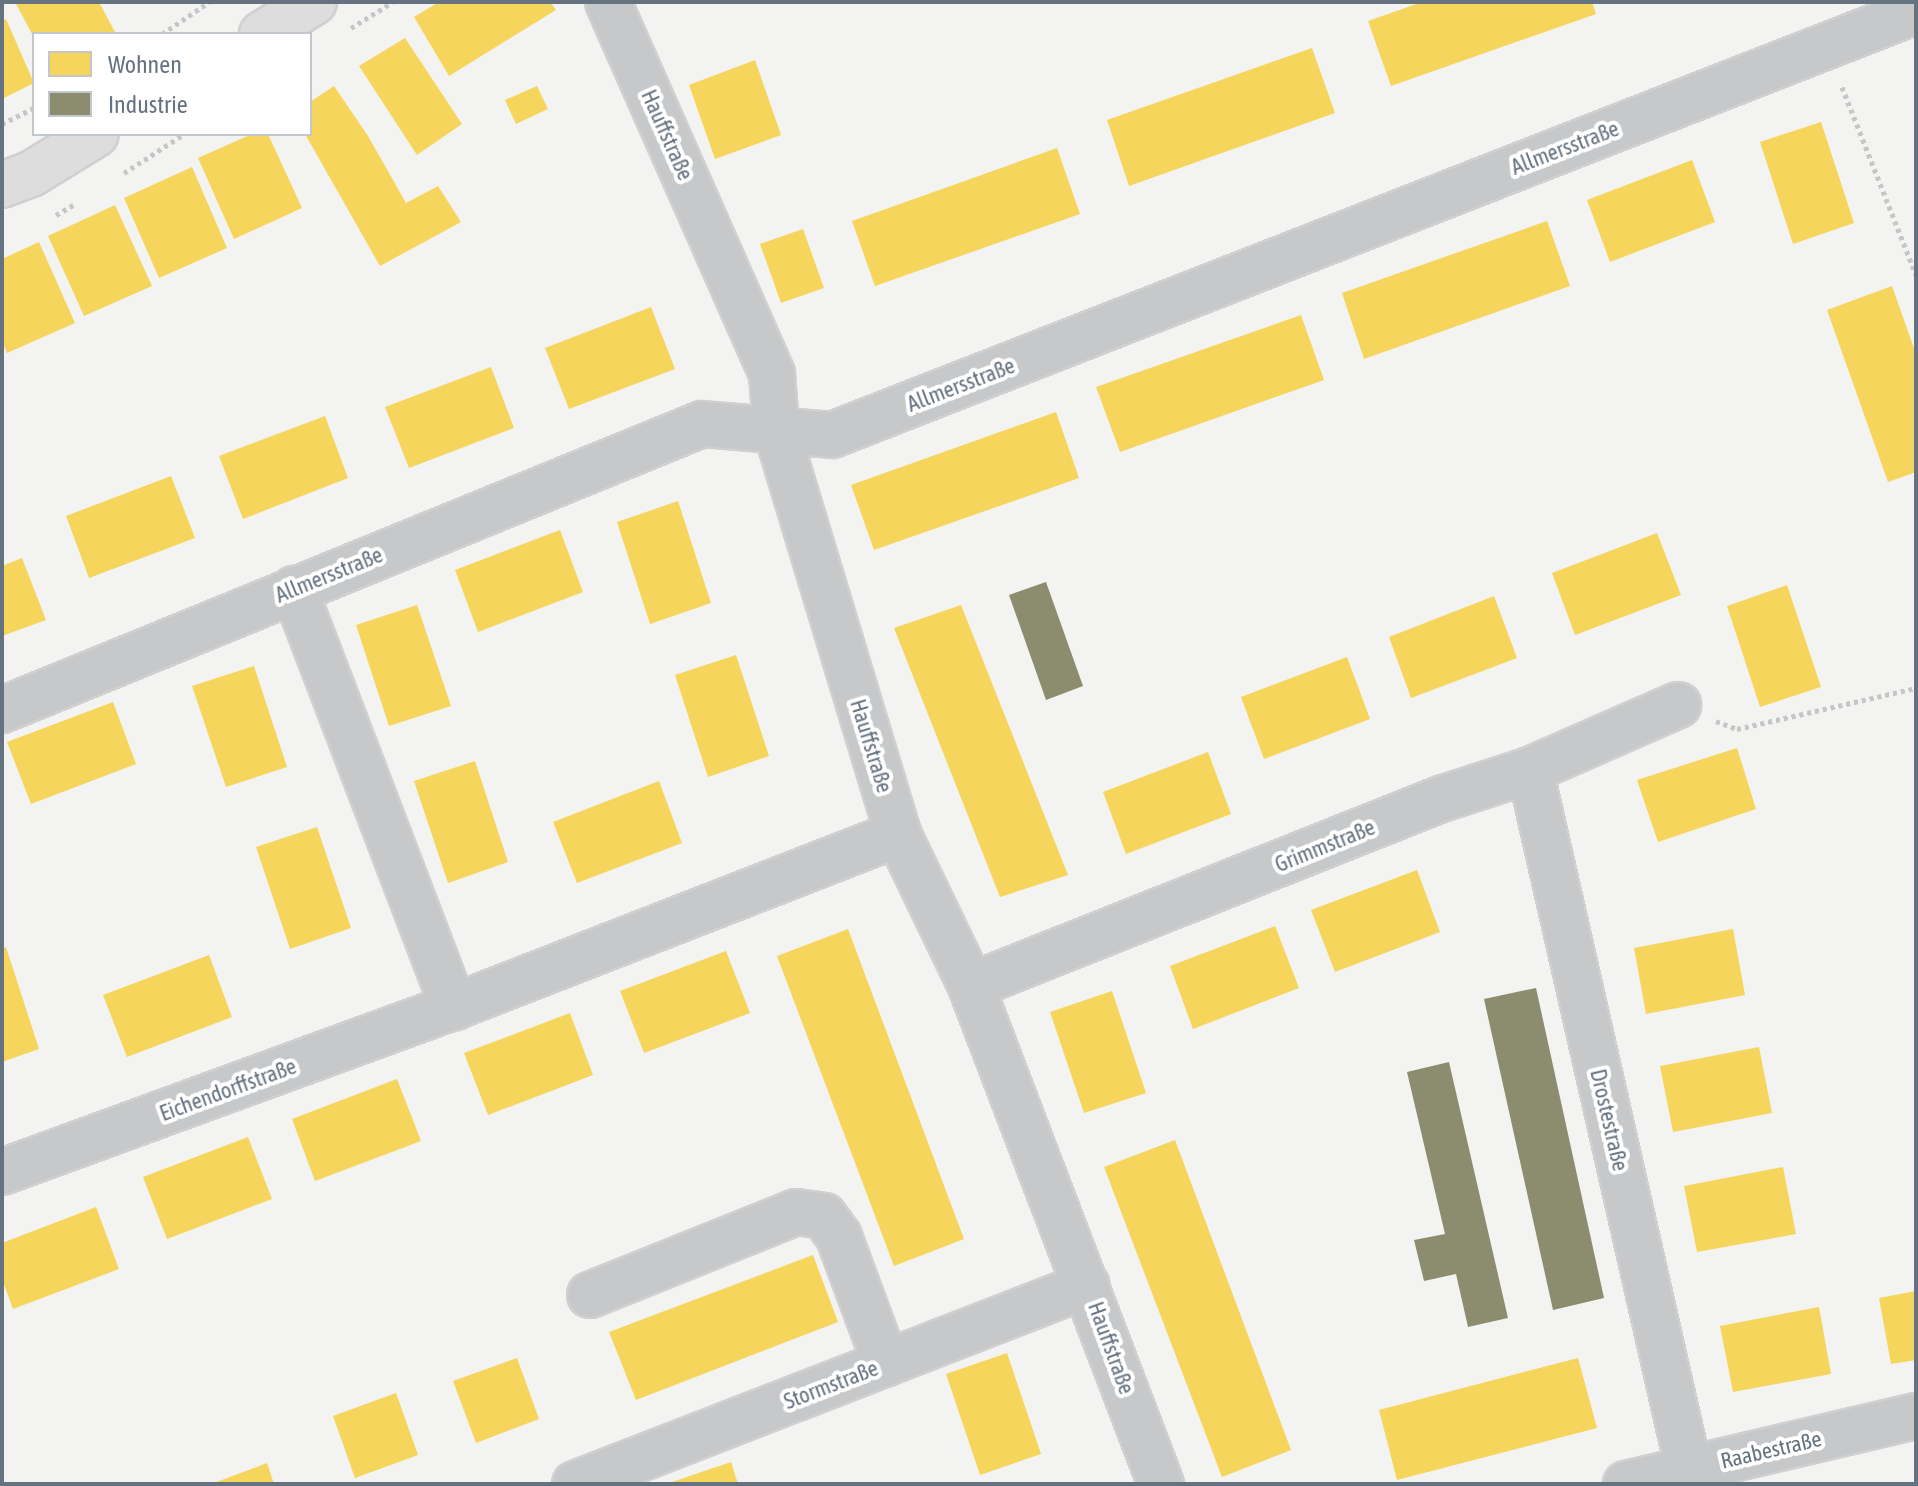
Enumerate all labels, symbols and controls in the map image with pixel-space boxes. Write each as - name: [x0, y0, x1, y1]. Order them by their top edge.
- legend: [32, 32, 312, 136]
- text: Wohnen: [108, 51, 182, 78]
- street label: Hauffstraße: [635, 86, 699, 184]
- text: Industrie: [108, 91, 188, 118]
- street label: Allmersstraße: [1507, 115, 1623, 181]
- street label: Allmersstraße: [903, 352, 1019, 418]
- street label: Allmersstraße: [272, 542, 386, 608]
- street label: Hauffstraße: [844, 696, 898, 796]
- street label: Grimmstraße: [1271, 814, 1379, 878]
- street label: Eichendorffstraße: [156, 1053, 300, 1127]
- street label: Drostestraße: [1584, 1066, 1634, 1174]
- street label: Hauffstraße: [1082, 1298, 1140, 1398]
- street label: Stormstraße: [780, 1355, 882, 1415]
- street label: Raabestraße: [1718, 1426, 1824, 1474]

